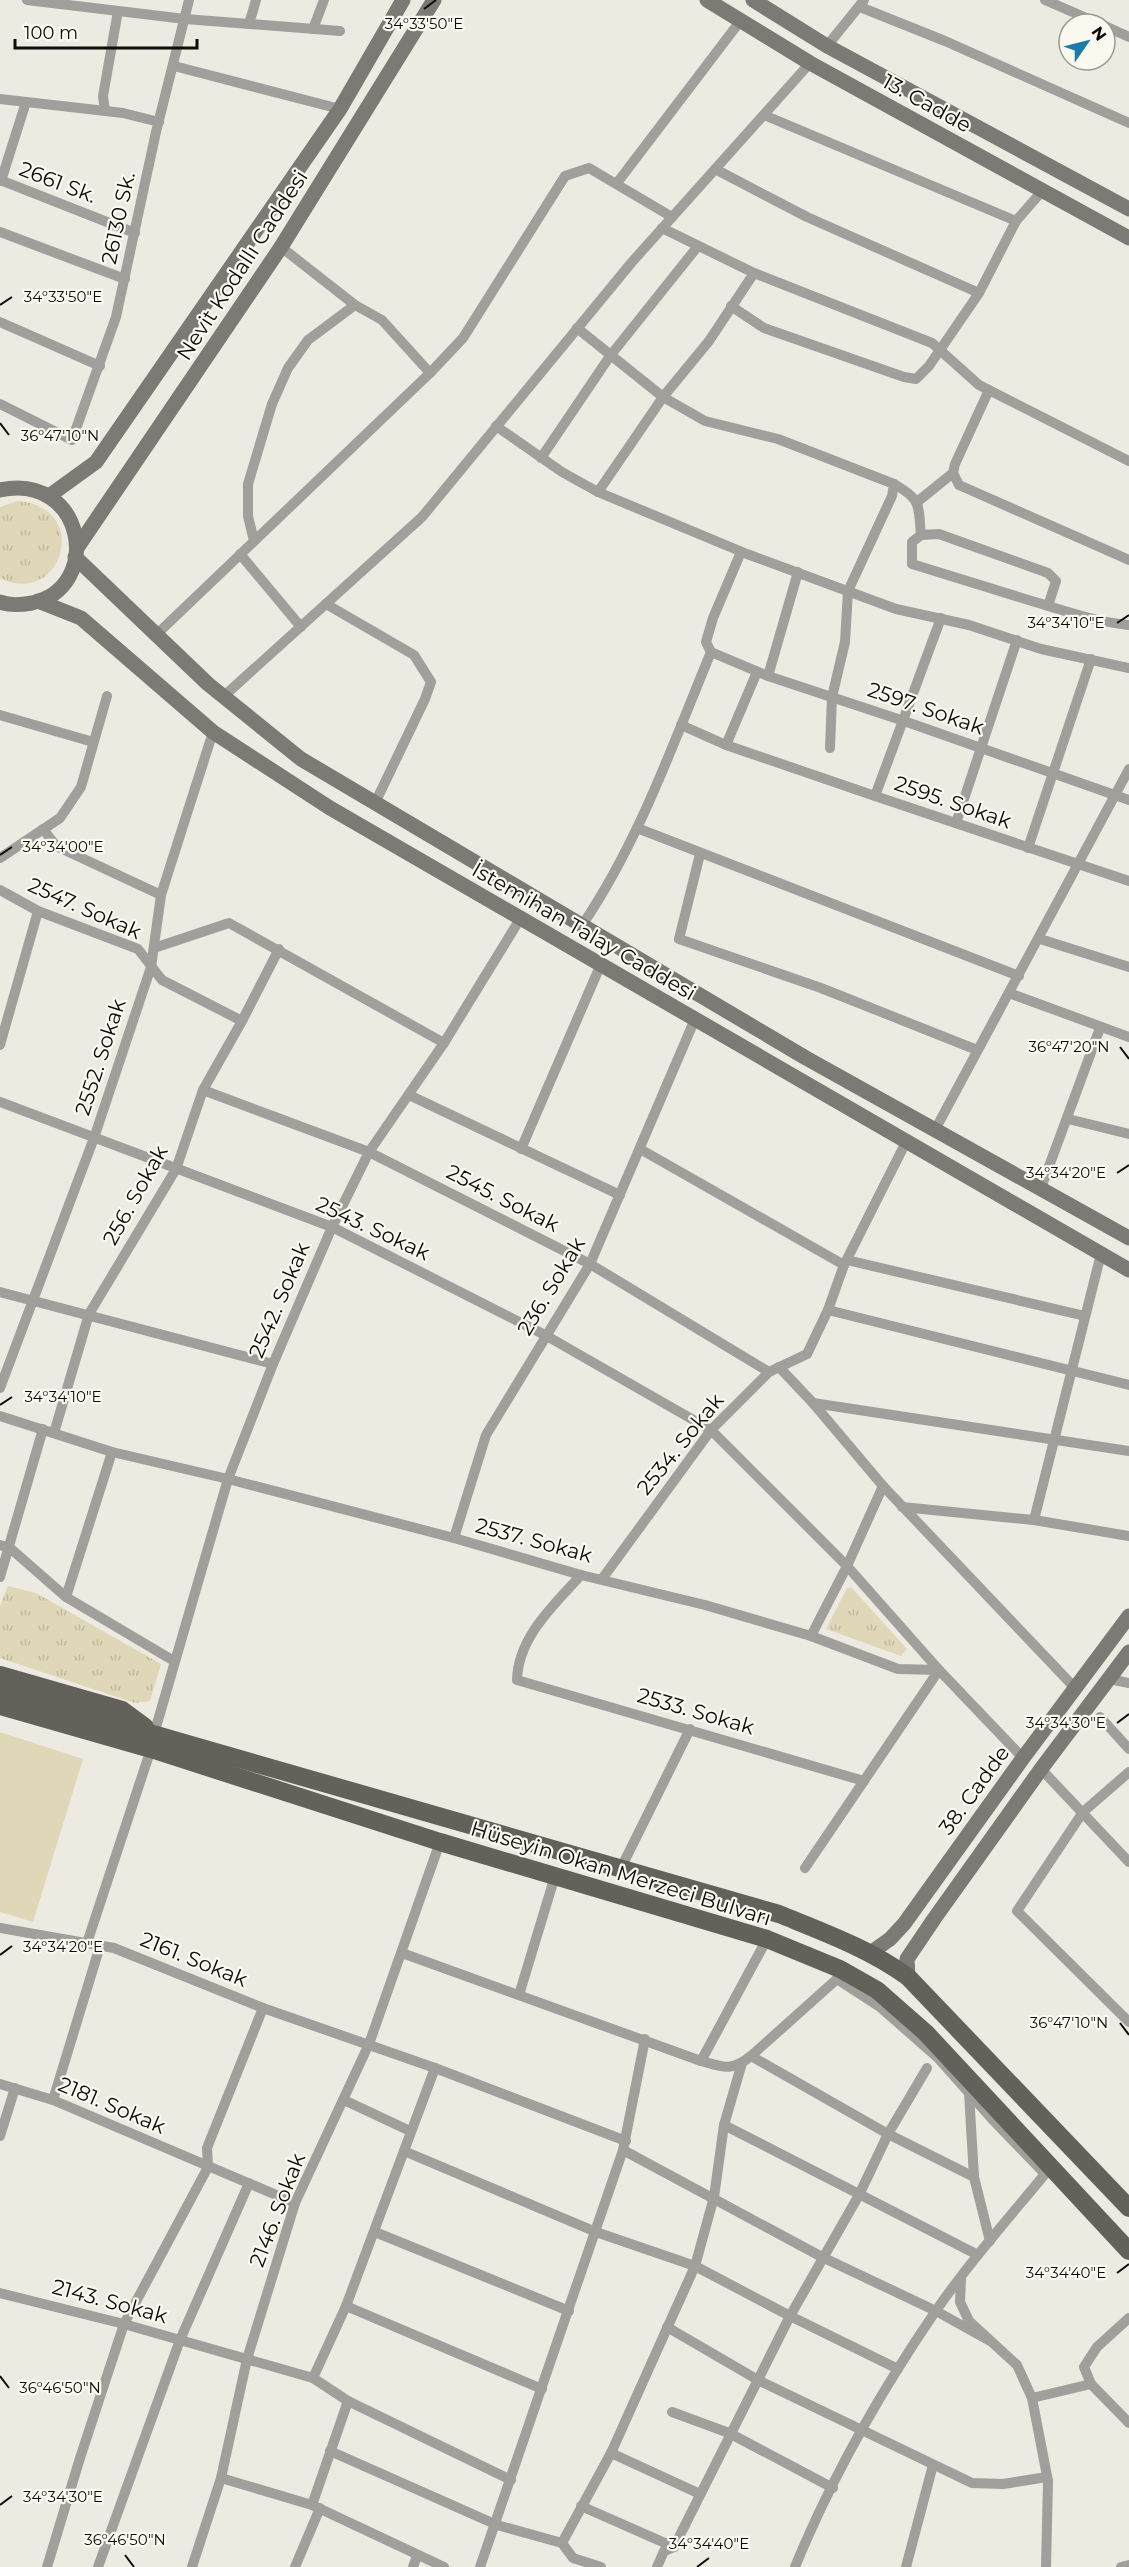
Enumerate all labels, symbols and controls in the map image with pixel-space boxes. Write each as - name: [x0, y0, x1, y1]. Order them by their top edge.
- scale bar: [15, 12, 196, 50]
- north arrow: [1057, 12, 1117, 72]
- text: 34°33'50"E: [385, 14, 463, 33]
- text: 100 m: [24, 22, 78, 44]
- text: N: [1087, 23, 1110, 44]
- street label: 13. Cadde: [878, 68, 976, 138]
- street label: 2661 Sk.: [16, 156, 100, 208]
- street label: Nevit Kodallı Caddesi: [171, 165, 313, 365]
- street label: 26130 Sk.: [96, 170, 140, 266]
- text: 34°33'50"E: [24, 287, 102, 306]
- text: 36°47'10"N: [21, 426, 99, 445]
- text: 34°34'10"E: [1027, 613, 1105, 632]
- street label: 2597. Sokak: [865, 676, 988, 740]
- street label: 2595. Sokak: [891, 770, 1015, 834]
- text: 34°34'00"E: [22, 837, 104, 856]
- street label: İstemihan Talay Caddesi: [468, 857, 700, 1005]
- street label: 2547. Sokak: [25, 872, 146, 944]
- street label: 2552. Sokak: [69, 995, 131, 1118]
- text: 36°47'20"N: [1028, 1037, 1110, 1056]
- street label: 256. Sokak: [97, 1140, 173, 1249]
- street label: 2545. Sokak: [443, 1159, 564, 1237]
- text: 34°34'20"E: [1026, 1163, 1106, 1182]
- street label: 2543. Sokak: [312, 1191, 434, 1265]
- street label: 236. Sokak: [512, 1232, 590, 1340]
- street label: 2542. Sokak: [243, 1238, 315, 1362]
- text: 34°34'10"E: [24, 1387, 102, 1406]
- street label: 2534. Sokak: [632, 1388, 729, 1500]
- street label: 2537. Sokak: [473, 1512, 596, 1568]
- street label: 2533. Sokak: [635, 1682, 758, 1740]
- text: 34°34'30"E: [1026, 1713, 1106, 1732]
- street label: 38. Cadde: [933, 1741, 1015, 1839]
- street label: Hüseyin Okan Merzeci Bulvarı: [468, 1815, 774, 1931]
- street label: 2161. Sokak: [137, 1926, 252, 1992]
- text: 34°34'20"E: [23, 1937, 103, 1956]
- text: 36°47'10"N: [1030, 2013, 1108, 2032]
- street label: 2181. Sokak: [55, 2071, 170, 2139]
- street label: 2146. Sokak: [244, 2149, 310, 2270]
- text: 34°34'40"E: [1026, 2263, 1106, 2282]
- street label: 2143. Sokak: [50, 2274, 171, 2328]
- text: 36°46'50"N: [19, 2378, 101, 2397]
- text: 34°34'30"E: [23, 2487, 103, 2506]
- text: 36°46'50"N: [84, 2530, 166, 2549]
- text: 34°34'40"E: [669, 2534, 749, 2553]

